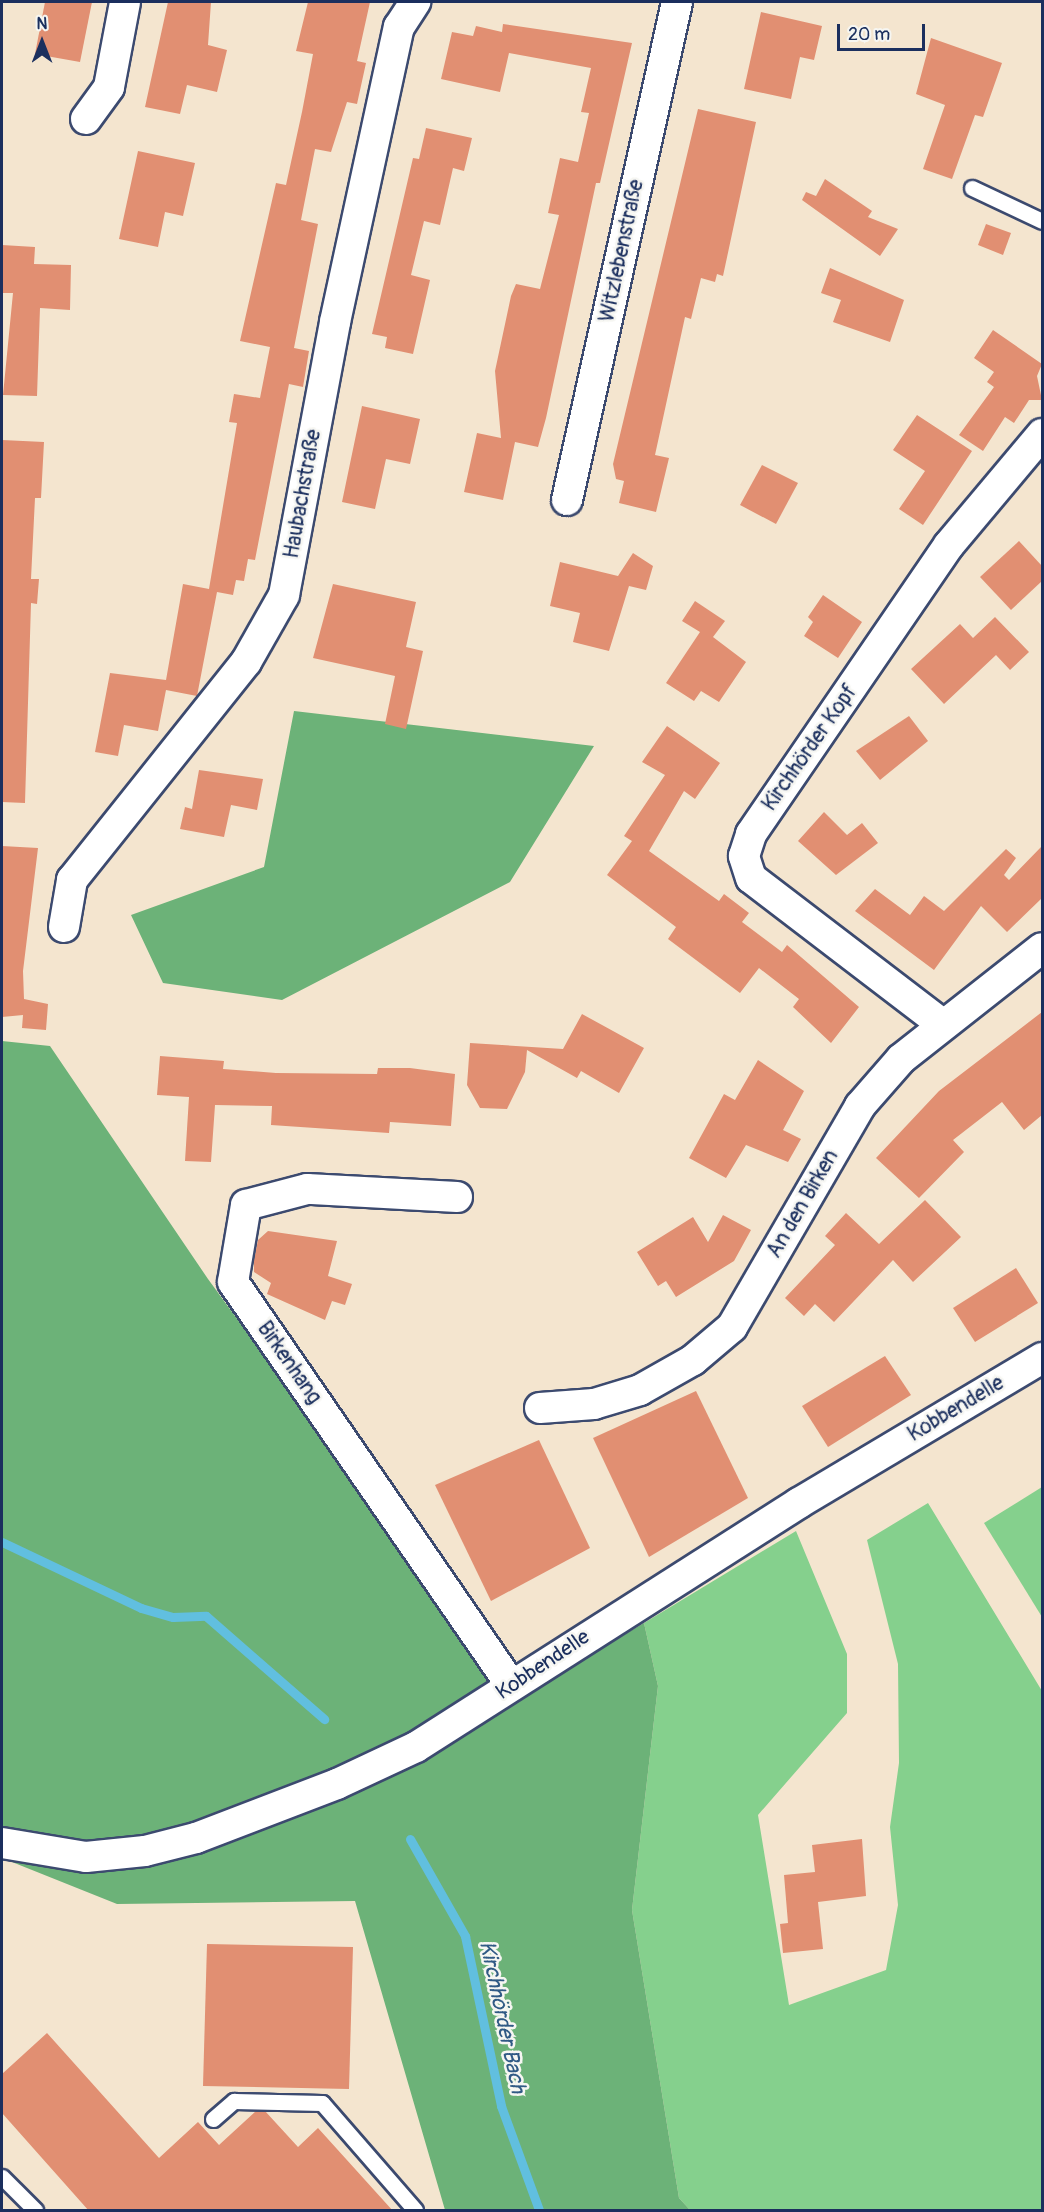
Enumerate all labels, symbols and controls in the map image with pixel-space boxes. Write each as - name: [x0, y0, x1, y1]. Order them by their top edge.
- north arrow: [12, 12, 72, 72]
- scale bar: [840, 12, 928, 50]
- text: N: [37, 14, 47, 34]
- text: 20 m: [848, 23, 890, 46]
- street label: Witzlebenstraße: [595, 177, 649, 325]
- street label: Haubachstraße: [279, 427, 327, 561]
- street label: Kirchhörder Kopf: [757, 680, 863, 816]
- street label: An den Birken: [762, 1145, 844, 1263]
- street label: Birkenhang: [251, 1317, 327, 1409]
- street label: Kobbendelle: [903, 1370, 1009, 1448]
- street label: Kobbendelle: [491, 1624, 595, 1706]
- water label: Kirchhörder Bach: [473, 1938, 531, 2096]

